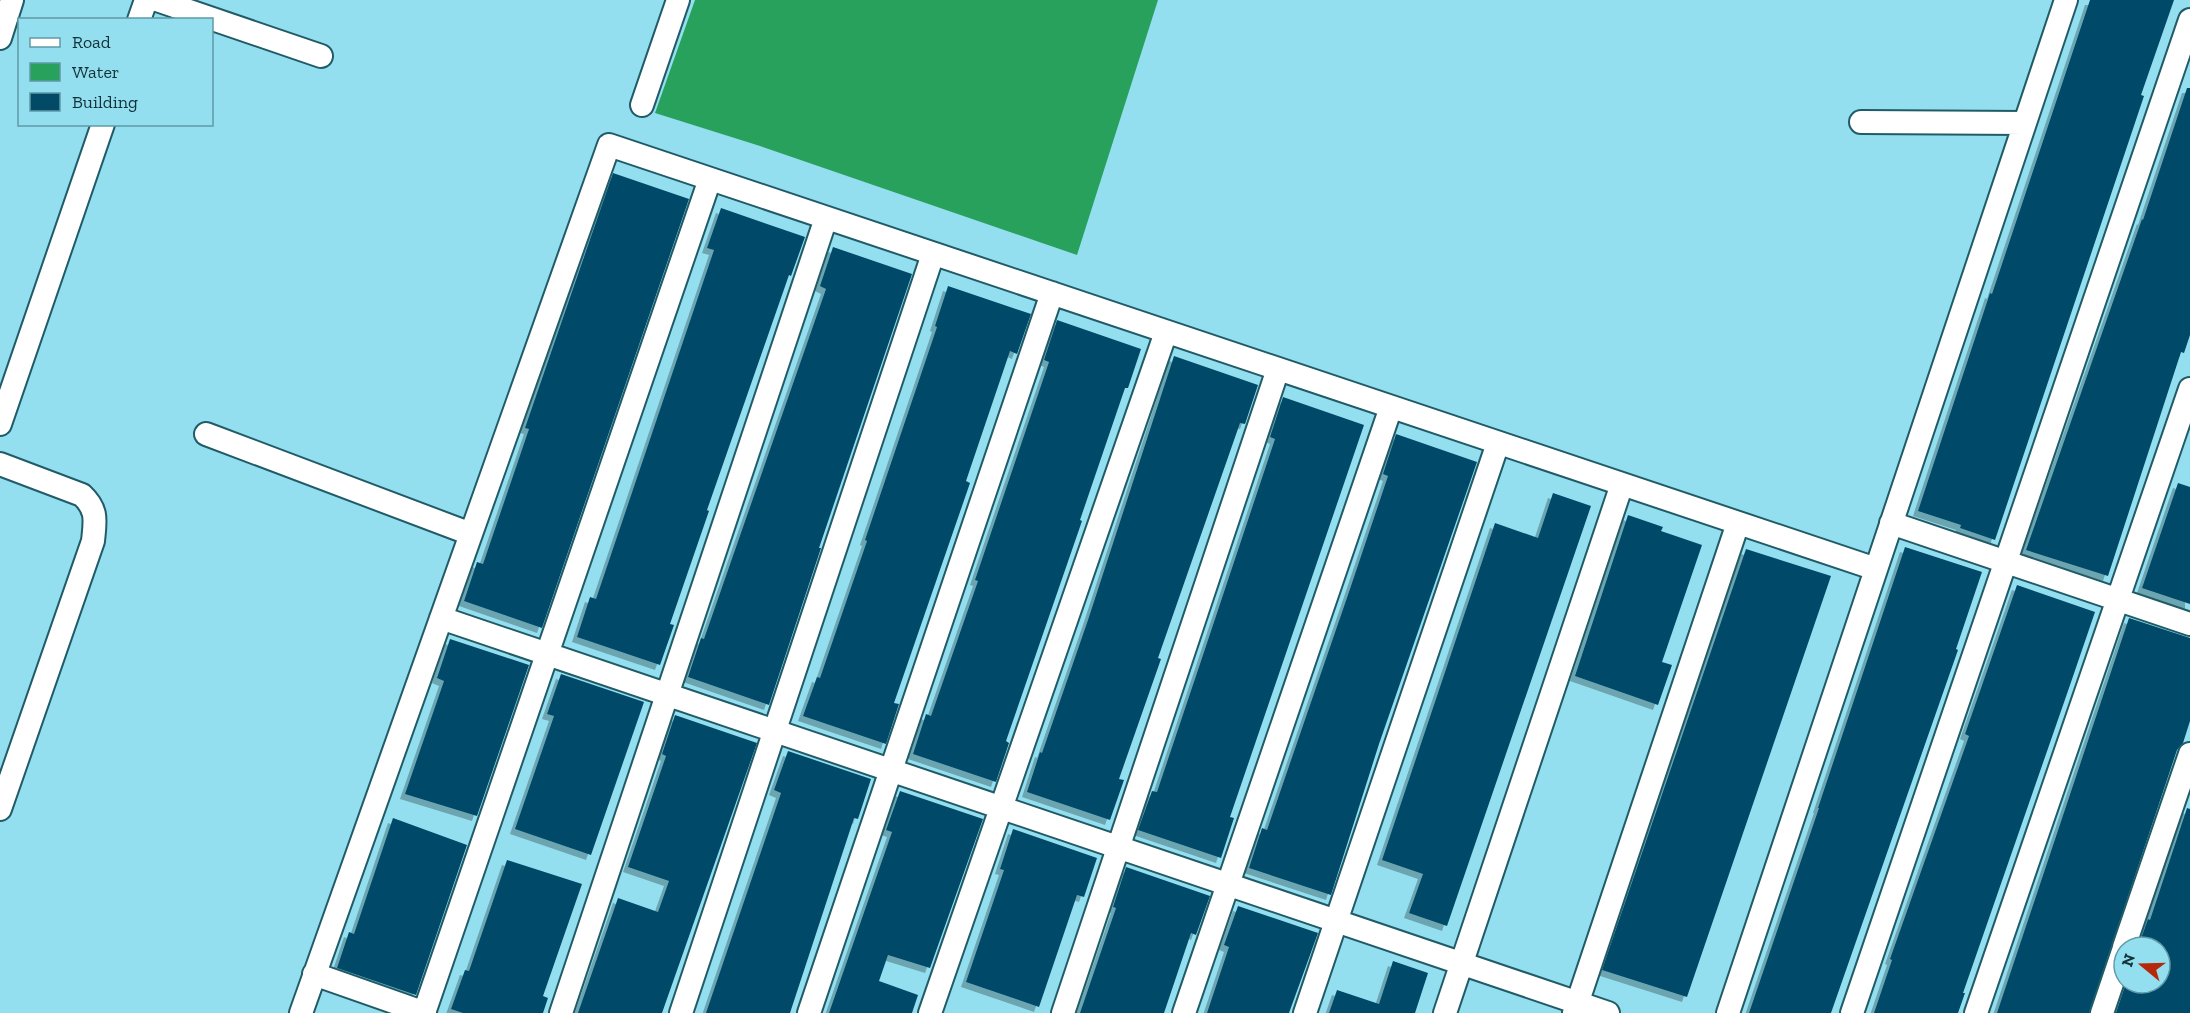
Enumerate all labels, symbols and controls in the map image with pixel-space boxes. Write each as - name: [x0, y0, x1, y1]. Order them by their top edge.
- legend: [18, 18, 213, 126]
- text: Road: [72, 31, 111, 53]
- text: Water: [72, 61, 119, 83]
- text: Building: [72, 91, 138, 113]
- north arrow: [2112, 935, 2172, 995]
- text: N: [2117, 951, 2139, 969]

